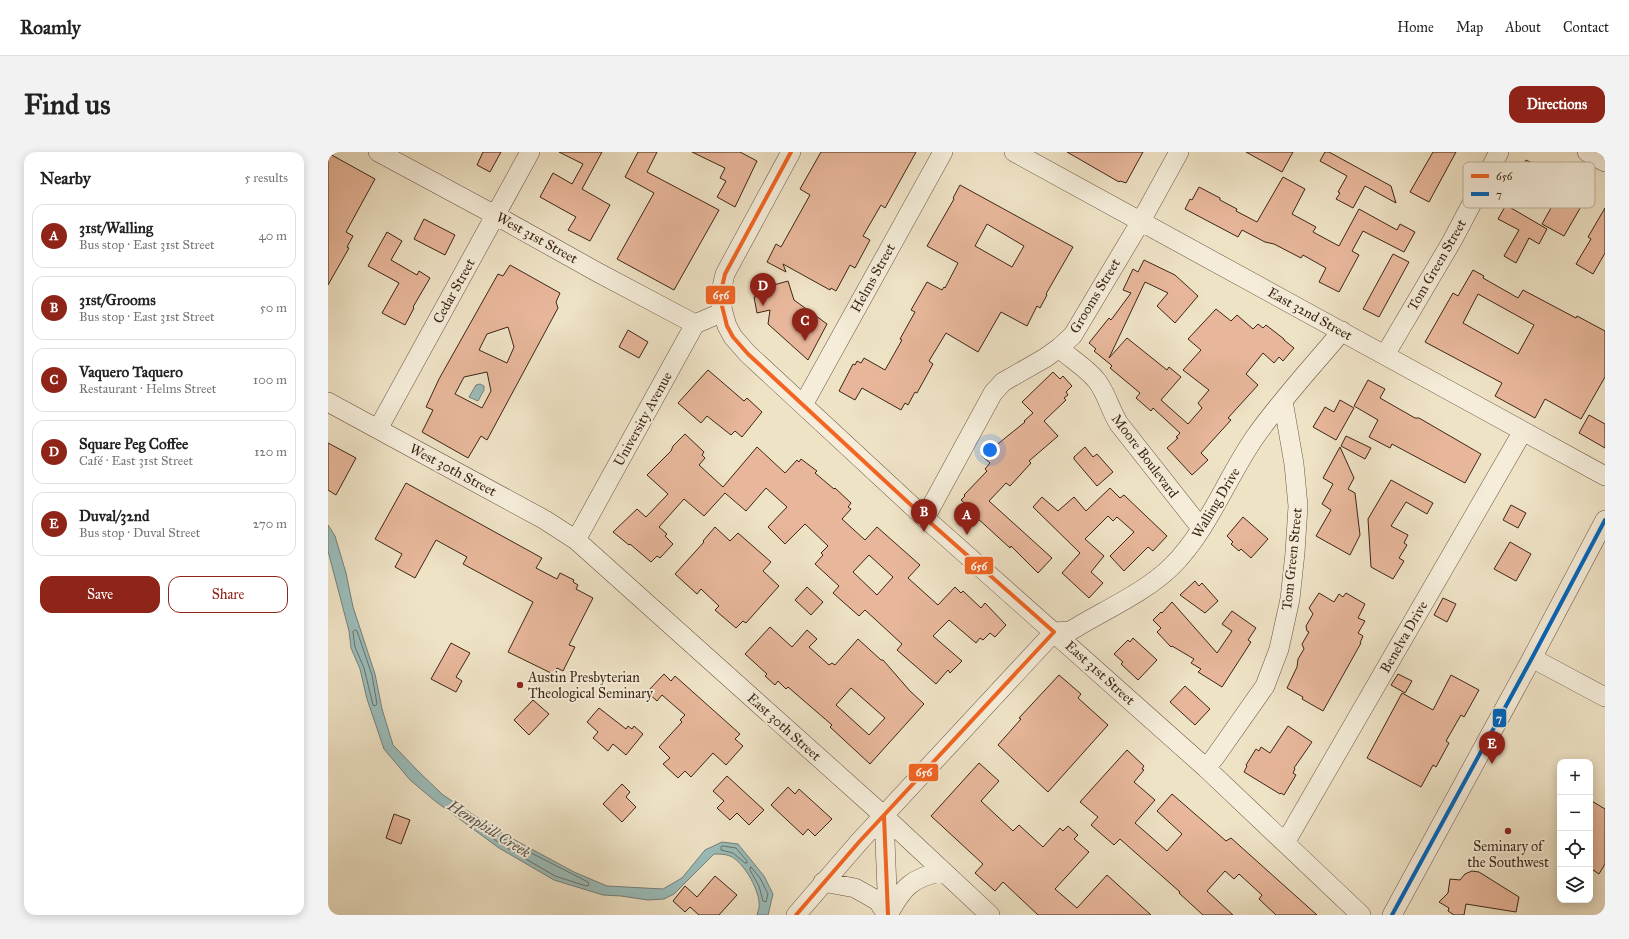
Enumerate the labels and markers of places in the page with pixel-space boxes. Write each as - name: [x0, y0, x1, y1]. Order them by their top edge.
- pin: D: [750, 273, 776, 306]
- pin: C: [792, 308, 818, 341]
- pin: B: [911, 499, 937, 532]
- pin: A: [954, 502, 980, 535]
- place label: Austin Presbyterian Theological Seminary: [527, 669, 653, 702]
- marker: Austin Presbyterian Theological Seminary: [515, 680, 525, 690]
- pin: E: [1479, 731, 1505, 764]
- marker: Seminary of the Southwest: [1503, 826, 1513, 836]
- place label: Seminary of the Southwest: [1467, 838, 1549, 871]

